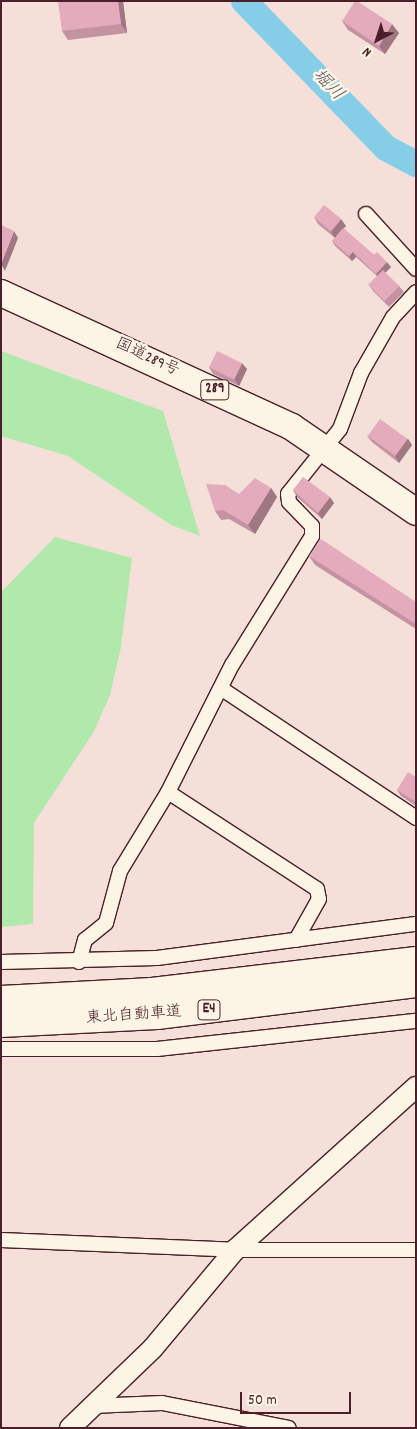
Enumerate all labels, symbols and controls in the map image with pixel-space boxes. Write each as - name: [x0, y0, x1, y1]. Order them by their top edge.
- north arrow: [352, 15, 402, 65]
- text: N: [358, 42, 376, 61]
- water label: 堀川: [307, 66, 347, 106]
- street label: 国道289号: [112, 335, 182, 381]
- road number: 289: [200, 378, 230, 402]
- road number: E4: [196, 998, 222, 1022]
- street label: 東北自動車道: [85, 1003, 183, 1029]
- scale bar: [242, 1382, 353, 1414]
- text: 50 m: [248, 1390, 277, 1412]

